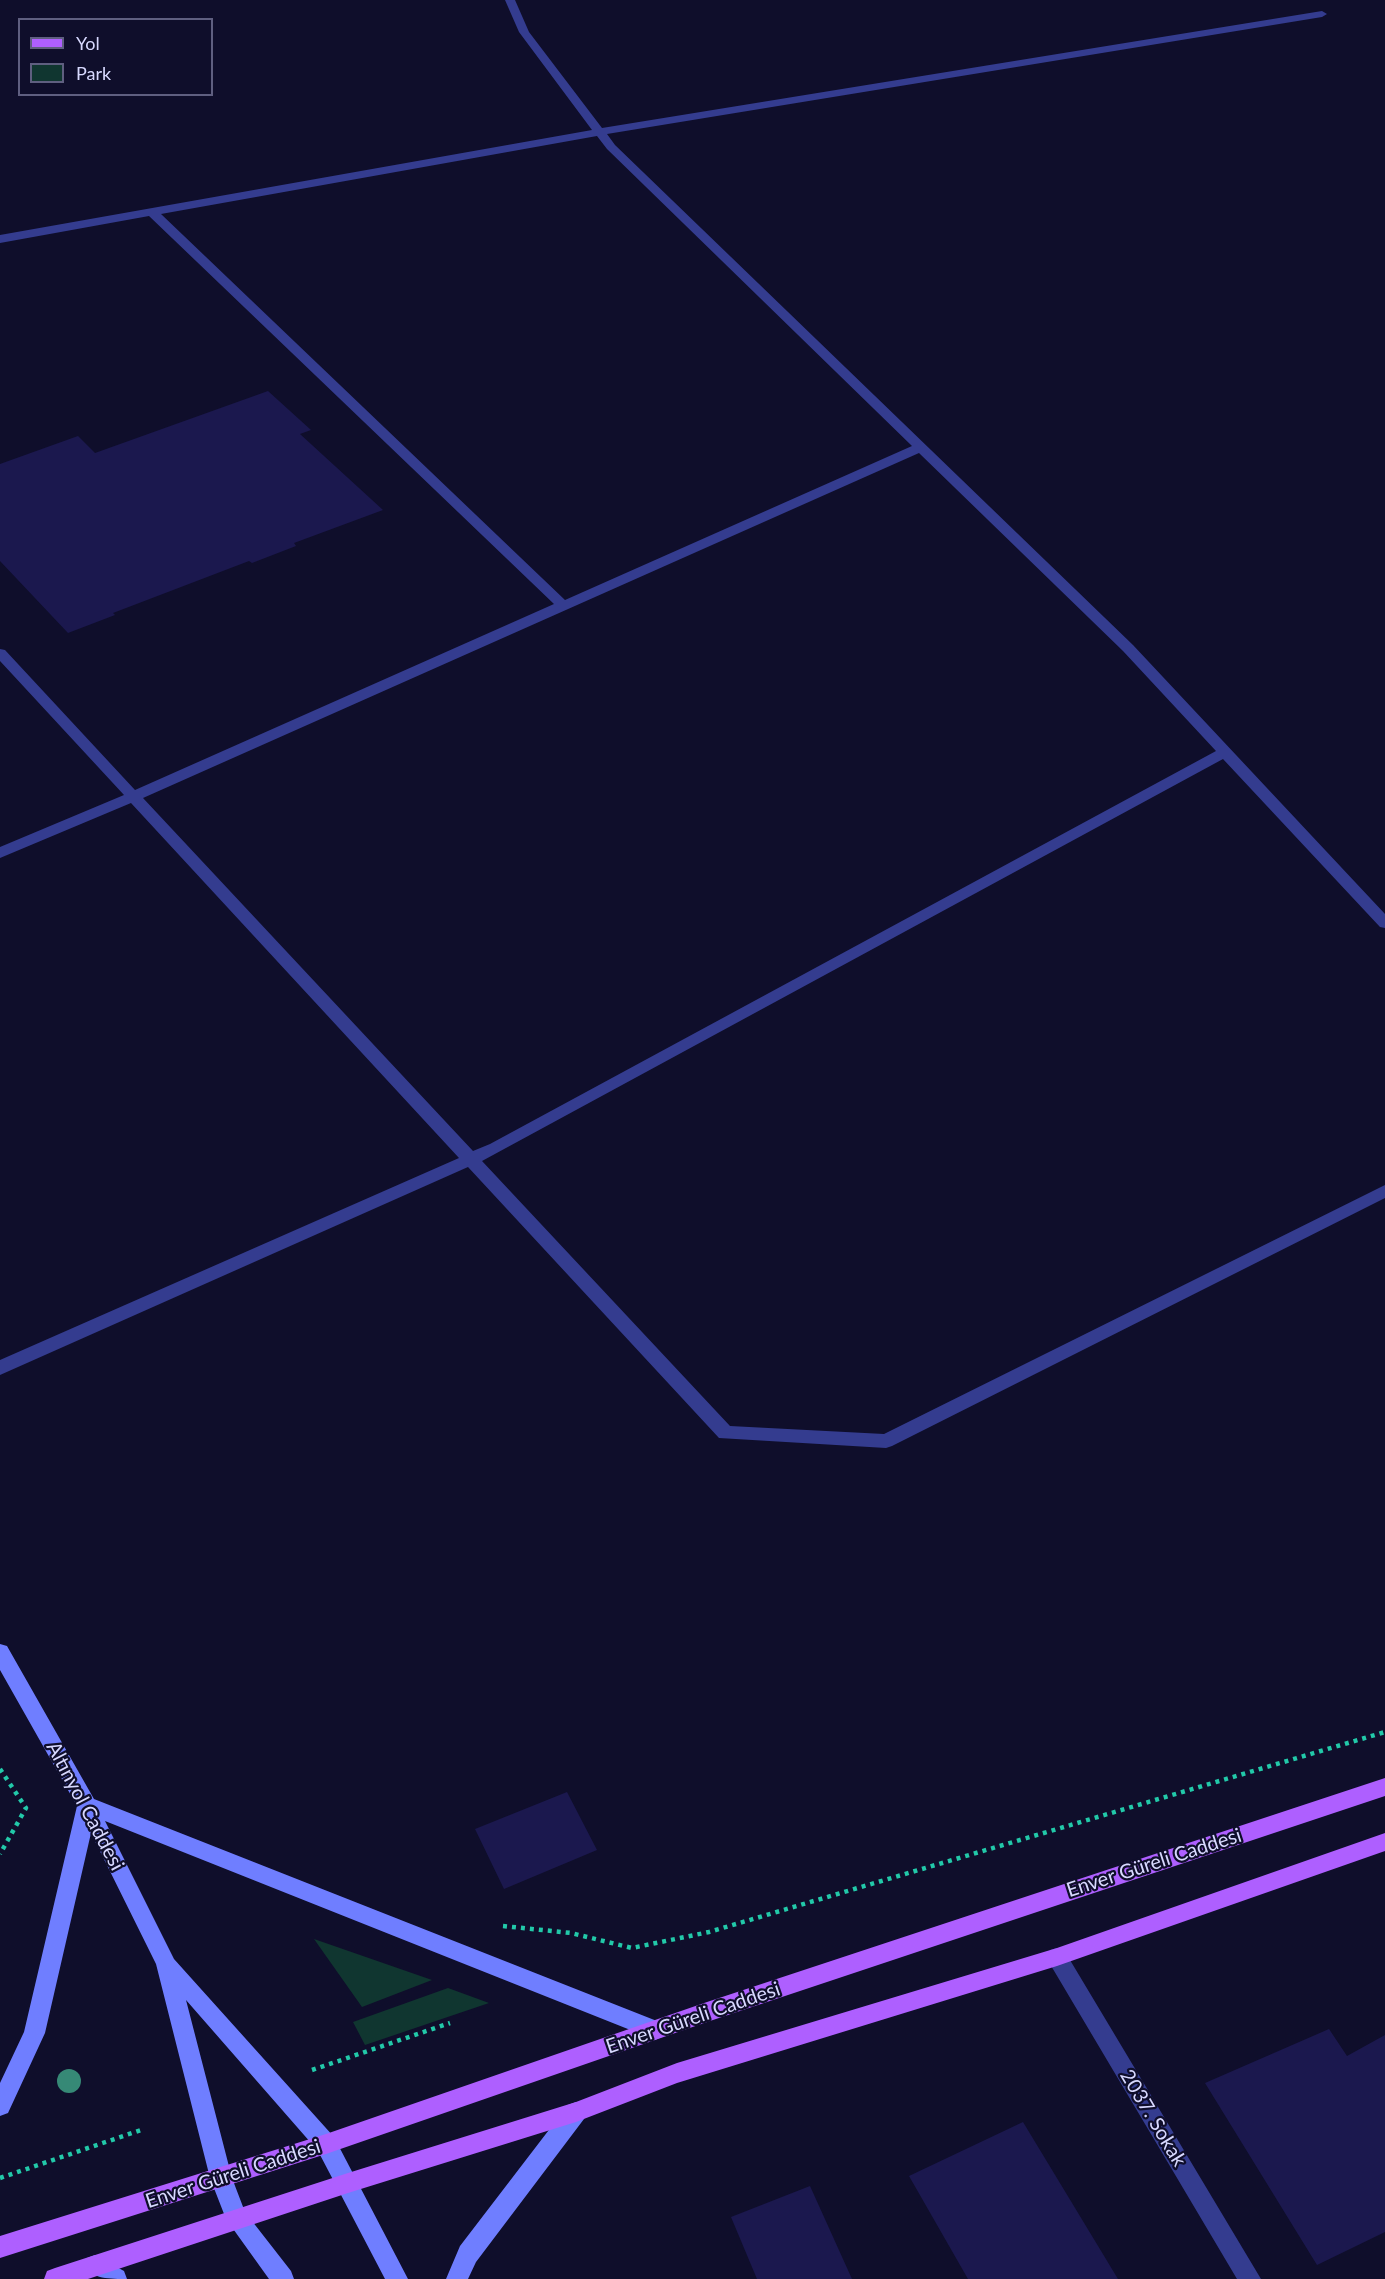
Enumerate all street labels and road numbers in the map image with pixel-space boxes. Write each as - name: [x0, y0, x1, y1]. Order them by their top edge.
- street label: Altınyol Caddesi: [41, 1738, 129, 1874]
- street label: Enver Güreli Caddesi: [1063, 1823, 1245, 1903]
- street label: Enver Güreli Caddesi: [603, 1977, 783, 2059]
- street label: 2037. Sokak: [1115, 2065, 1191, 2171]
- street label: Enver Güreli Caddesi: [142, 2134, 324, 2214]

